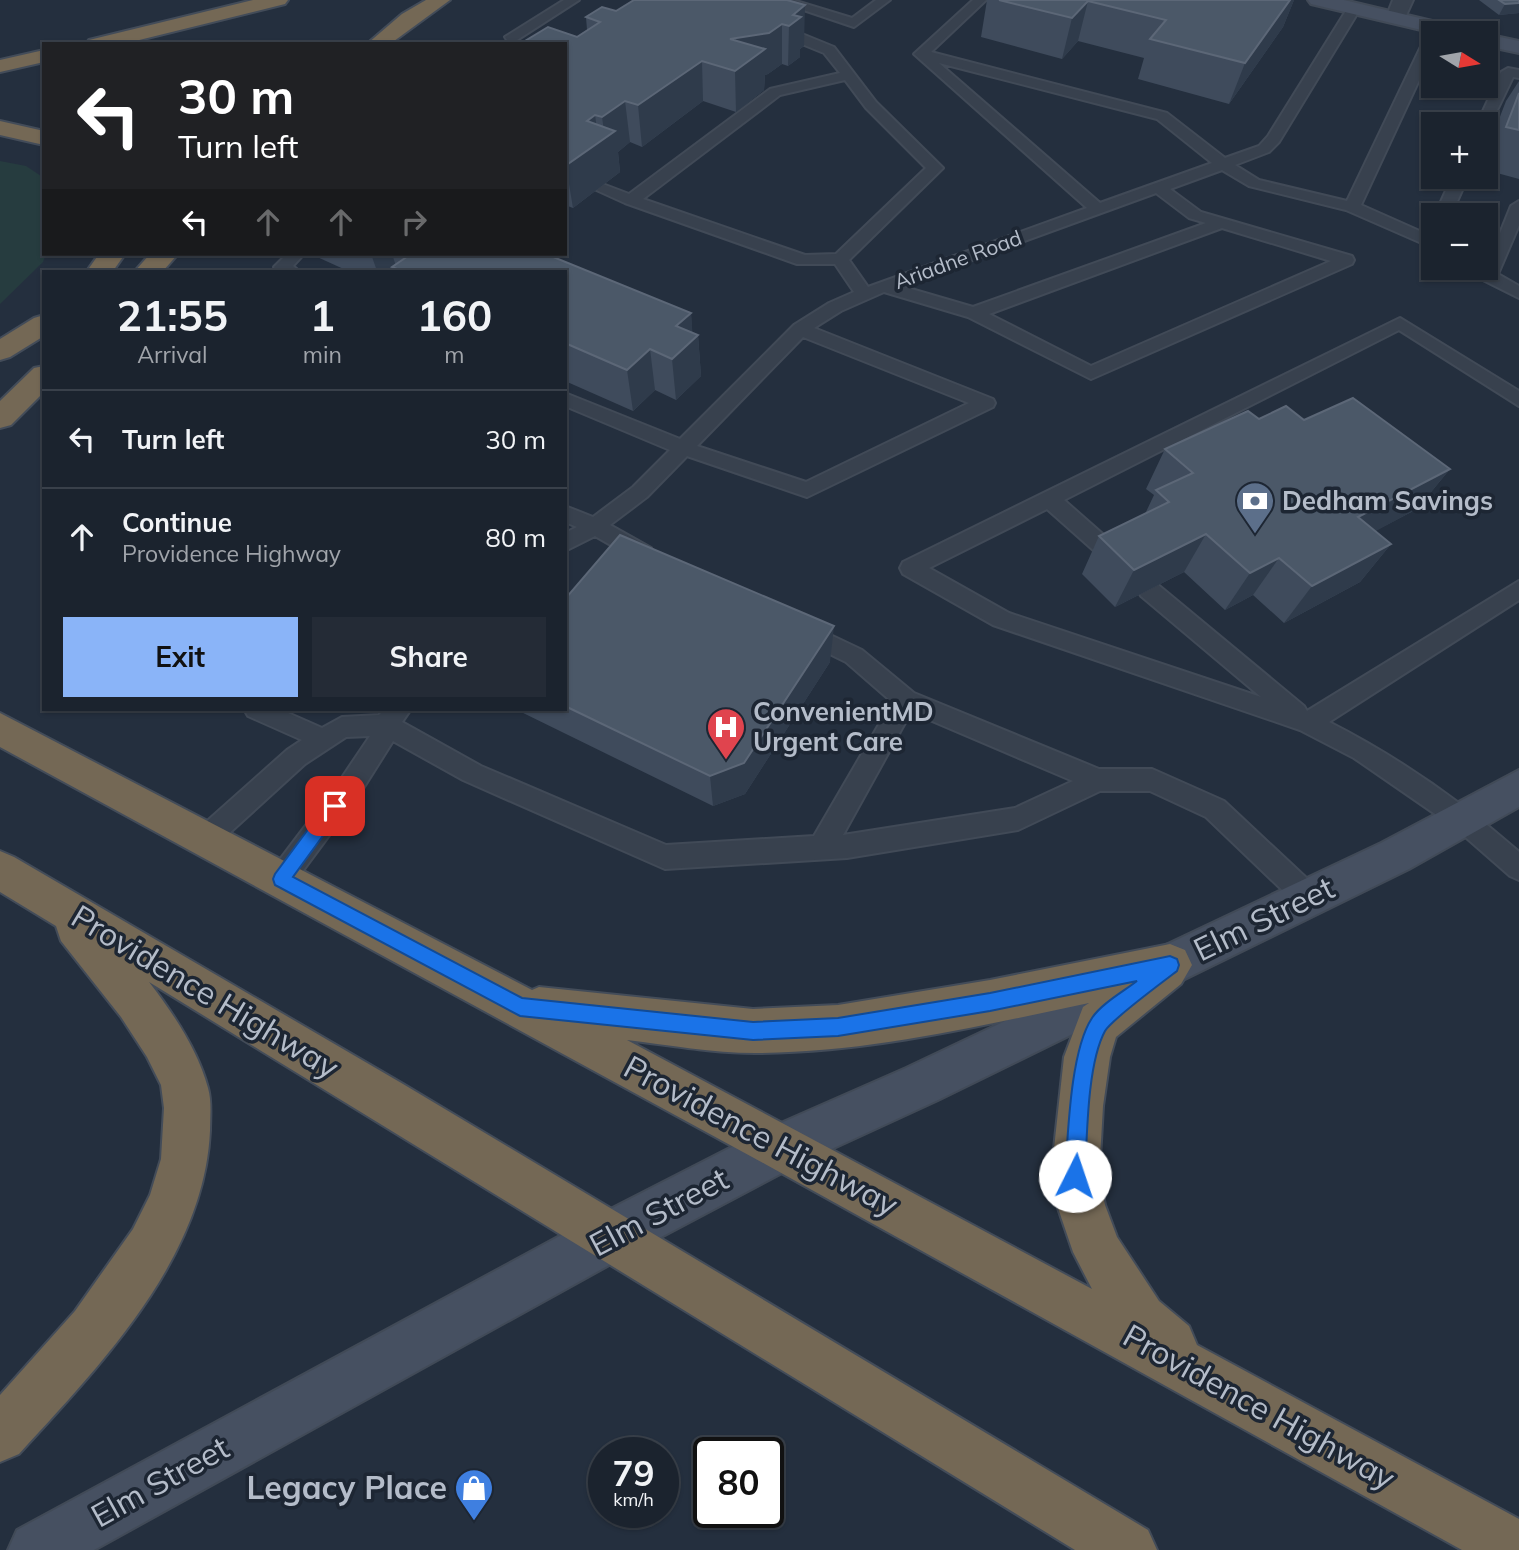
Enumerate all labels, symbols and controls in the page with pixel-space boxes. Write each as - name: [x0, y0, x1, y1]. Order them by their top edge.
- north arrow: [1421, 21, 1498, 98]
- map controls: [1421, 21, 1498, 280]
- text: 30 m: [178, 65, 294, 126]
- icon: left: [63, 70, 154, 161]
- button: +: [1421, 112, 1498, 189]
- text: Turn left: [178, 126, 298, 166]
- icon: left: [176, 203, 214, 241]
- icon: ahead: [249, 203, 287, 241]
- icon: ahead: [322, 203, 360, 241]
- icon: right: [395, 203, 433, 241]
- button: −: [1421, 203, 1498, 280]
- street label: Ariadne Road: [890, 224, 1025, 294]
- text: 21:55: [117, 289, 228, 342]
- text: 1: [310, 289, 335, 342]
- text: 160: [417, 289, 492, 342]
- text: Arrival: [137, 340, 208, 369]
- text: min: [303, 340, 342, 369]
- text: m: [444, 340, 465, 369]
- icon: left: [63, 420, 101, 458]
- text: Turn left: [122, 423, 224, 456]
- text: 30 m: [485, 423, 546, 456]
- bank icon: Dedham Savings: [1234, 480, 1276, 535]
- place label: Dedham Savings: [1282, 484, 1493, 517]
- text: Continue: [122, 506, 232, 539]
- icon: ahead: [63, 518, 101, 556]
- text: 80 m: [485, 521, 546, 554]
- text: Providence Highway: [122, 539, 341, 568]
- button: Exit: [63, 617, 298, 697]
- button: Share: [312, 617, 546, 697]
- place label: ConvenientMD Urgent Care: [753, 695, 934, 758]
- hospital icon: ConvenientMD Urgent Care: [705, 706, 747, 761]
- pin: [305, 776, 365, 836]
- icon: arrive: [316, 787, 354, 825]
- street label: Elm Street: [1187, 867, 1340, 969]
- street label: Providence Highway: [65, 896, 346, 1087]
- street label: Providence Highway: [618, 1046, 905, 1224]
- position arrow: [1038, 1139, 1112, 1213]
- street label: Elm Street: [582, 1158, 735, 1264]
- street label: Providence Highway: [1117, 1315, 1402, 1497]
- street label: Elm Street: [84, 1427, 235, 1535]
- speed limit sign: 80: [693, 1437, 784, 1528]
- text: 79: [612, 1451, 655, 1495]
- place label: Legacy Place: [247, 1467, 447, 1507]
- shop icon: Legacy Place: [453, 1467, 495, 1522]
- text: km/h: [613, 1488, 654, 1511]

